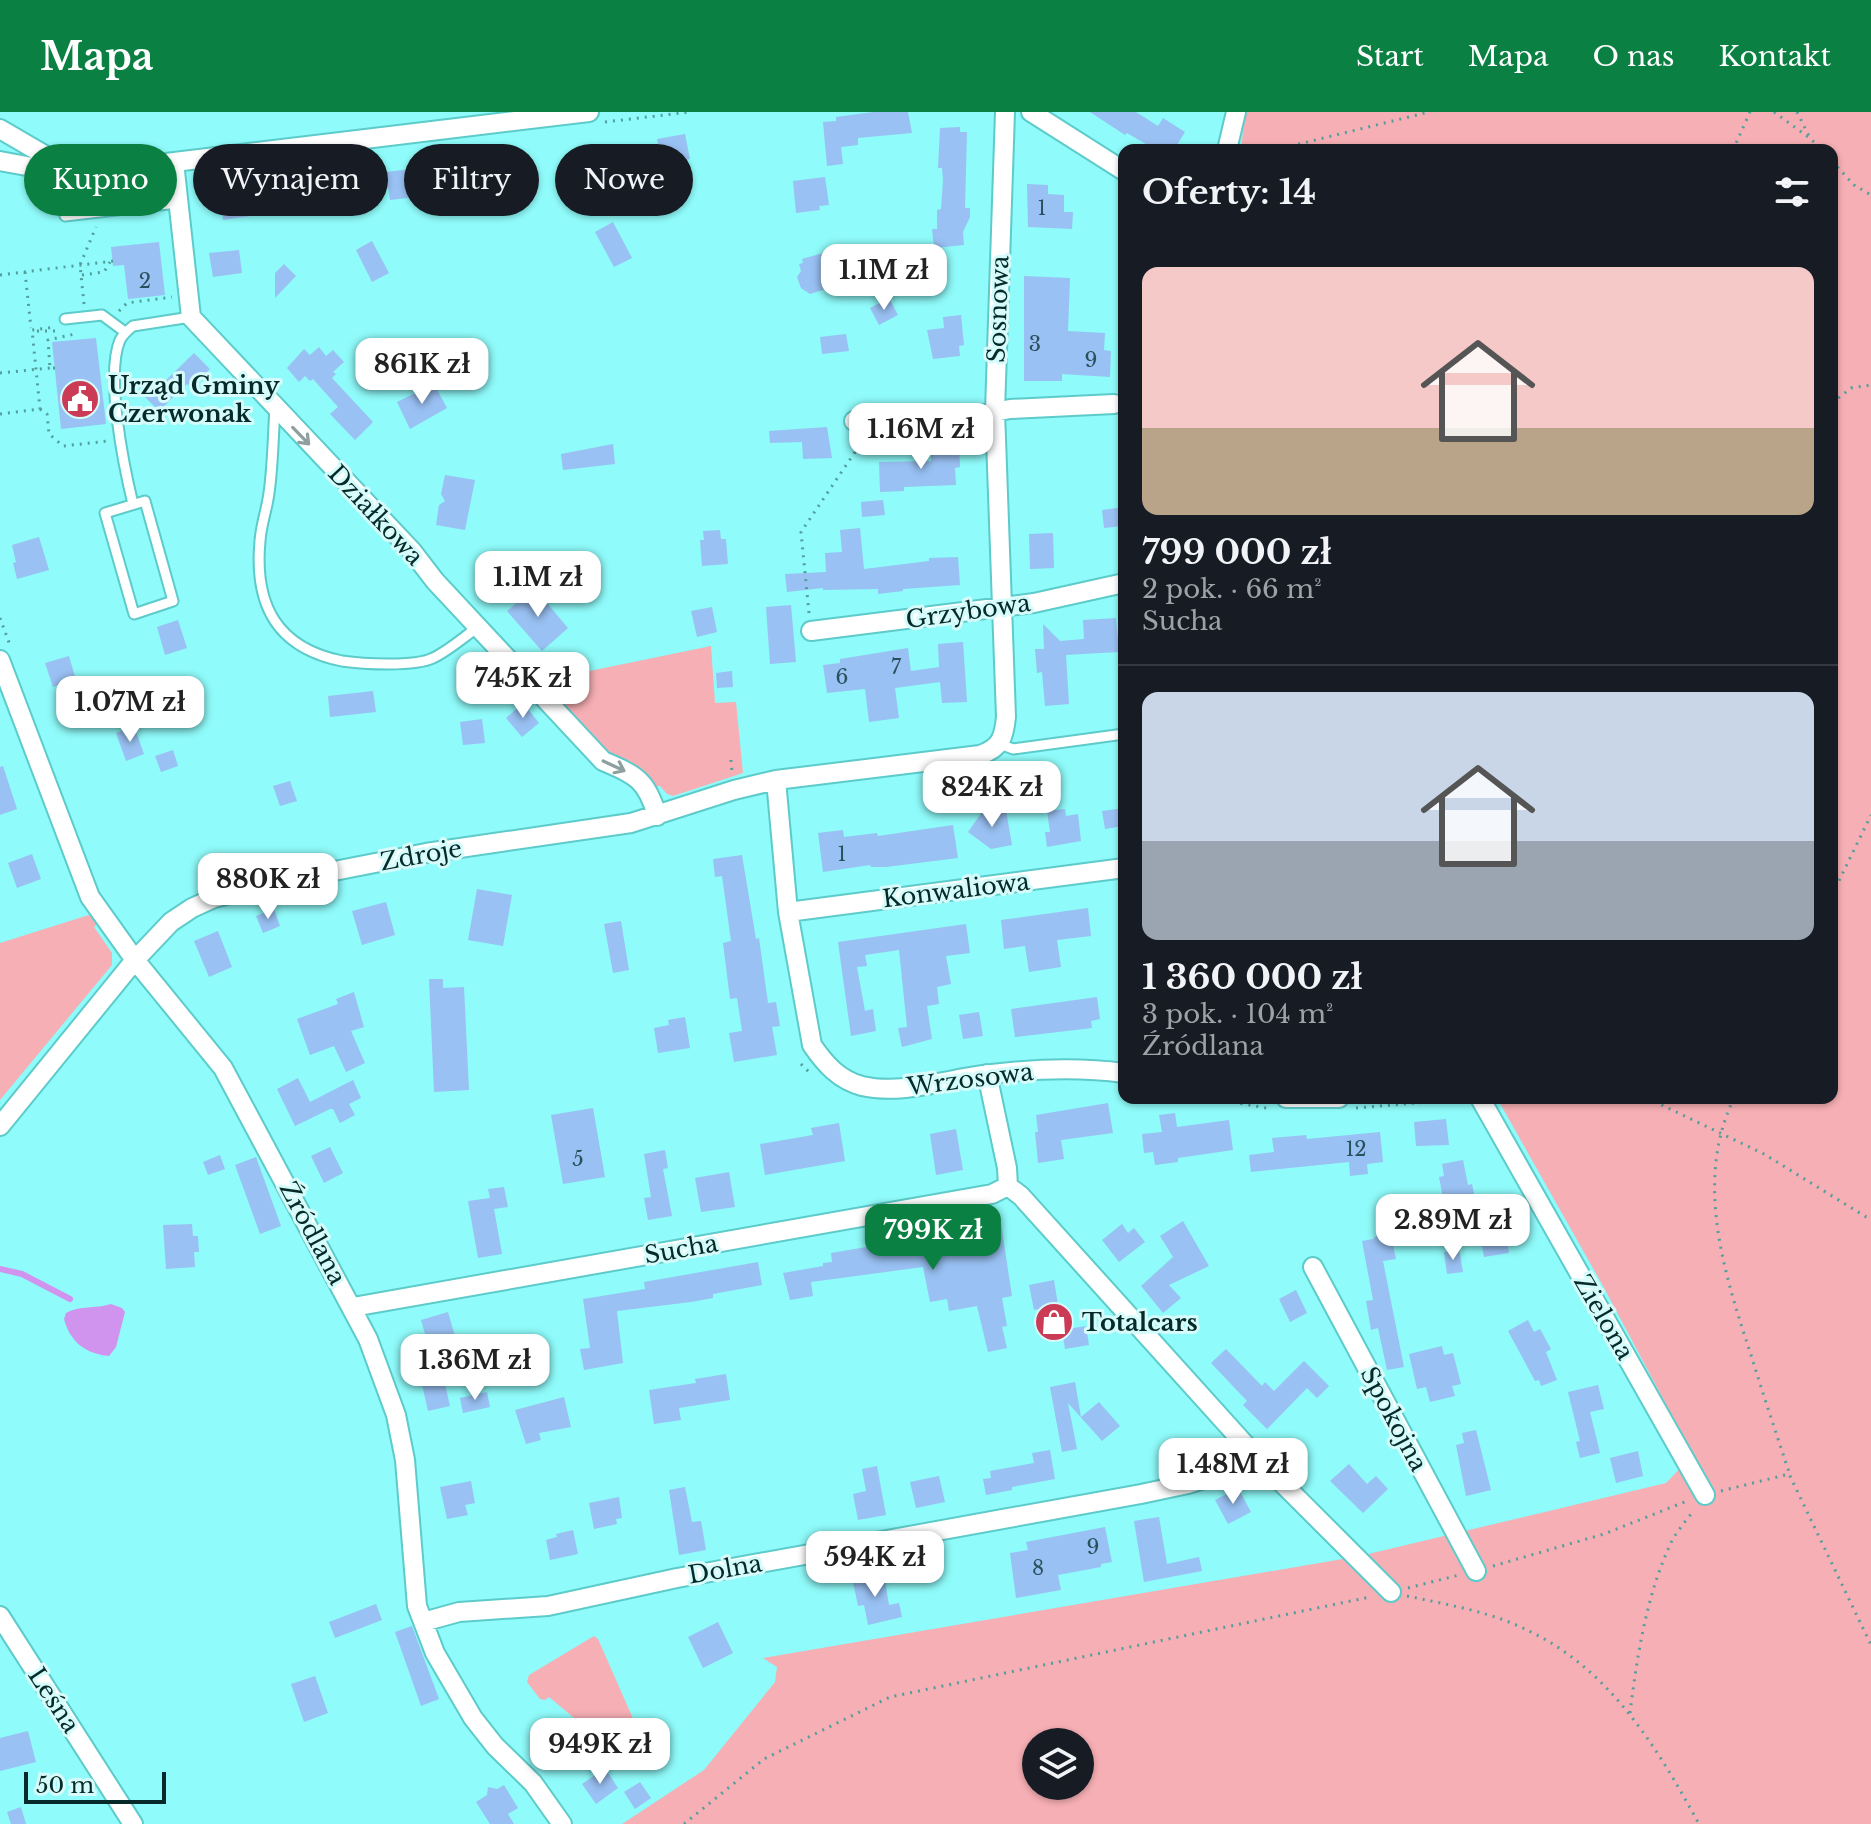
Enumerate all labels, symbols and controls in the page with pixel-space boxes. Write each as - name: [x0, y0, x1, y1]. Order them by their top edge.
- text: Mapa: [40, 33, 154, 80]
- text: Start: [1356, 39, 1424, 74]
- text: Mapa: [1468, 39, 1548, 74]
- text: O nas: [1592, 39, 1674, 74]
- text: Kontakt: [1718, 39, 1831, 74]
- chip: Kupno: [24, 144, 177, 216]
- chip: Wynajem: [193, 144, 388, 216]
- chip: Filtry: [404, 144, 539, 216]
- chip: Nowe: [555, 144, 693, 216]
- icon: filters: [1770, 170, 1814, 214]
- text: Oferty: 14: [1142, 171, 1316, 213]
- house number: 1: [1038, 196, 1046, 220]
- pin: 1.1M zł: [810, 244, 958, 312]
- text: 1.1M zł: [839, 254, 929, 286]
- street label: Sosnowa: [982, 254, 1014, 363]
- house number: 2: [139, 269, 151, 293]
- icon: home: [1406, 319, 1550, 463]
- house number: 3: [1029, 332, 1041, 356]
- pin: 861K zł: [348, 338, 496, 406]
- text: 861K zł: [373, 348, 471, 380]
- house number: 9: [1085, 348, 1097, 372]
- place label: Urząd Gminy Czerwonak: [108, 371, 280, 428]
- public building icon: Urząd Gminy Czerwonak: [59, 378, 101, 420]
- pin: 1.16M zł: [838, 403, 1004, 471]
- text: 1.16M zł: [867, 413, 975, 445]
- one-way arrow: [292, 426, 311, 446]
- street label: Działkowa: [322, 459, 430, 572]
- text: 799 000 zł: [1142, 531, 1332, 573]
- pin: 1.1M zł: [464, 551, 612, 619]
- text: 1.1M zł: [493, 561, 583, 593]
- text: 2 pok. · 66 m²: [1142, 573, 1322, 605]
- street label: Grzybowa: [904, 588, 1033, 634]
- text: Sucha: [1142, 605, 1222, 637]
- pin: 745K zł: [449, 652, 597, 720]
- house number: 7: [891, 655, 902, 679]
- text: 745K zł: [474, 662, 572, 694]
- house number: 6: [836, 665, 848, 689]
- pin: 1.07M zł: [47, 676, 213, 744]
- text: 1.07M zł: [74, 686, 186, 718]
- icon: home: [1406, 744, 1550, 888]
- one-way arrow: [602, 759, 626, 774]
- pin: 824K zł: [918, 761, 1066, 829]
- text: 824K zł: [941, 771, 1043, 803]
- street label: Zdroje: [378, 834, 464, 876]
- house number: 1: [838, 842, 846, 866]
- pin: 880K zł: [194, 853, 342, 921]
- text: 880K zł: [216, 863, 320, 895]
- street label: Konwaliowa: [881, 867, 1032, 913]
- text: 1 360 000 zł: [1142, 956, 1363, 998]
- text: 3 pok. · 104 m²: [1142, 998, 1334, 1030]
- text: Źródlana: [1142, 1030, 1264, 1062]
- street label: Wrzosowa: [904, 1057, 1036, 1101]
- house number: 12: [1345, 1137, 1367, 1161]
- house number: 5: [572, 1147, 584, 1171]
- street label: Źródlana: [274, 1177, 353, 1290]
- pin: 2.89M zł: [1370, 1194, 1536, 1262]
- pin: 799K zł: [859, 1204, 1007, 1272]
- text: 2.89M zł: [1394, 1204, 1512, 1236]
- text: 799K zł: [883, 1214, 983, 1246]
- street label: Sucha: [642, 1228, 721, 1270]
- street label: Zielona: [1568, 1269, 1640, 1365]
- shop icon: Totalcars: [1033, 1301, 1075, 1343]
- place label: Totalcars: [1082, 1308, 1198, 1337]
- pin: 1.36M zł: [392, 1334, 558, 1402]
- text: 1.36M zł: [419, 1344, 531, 1376]
- street label: Spokojna: [1354, 1362, 1434, 1477]
- pin: 1.48M zł: [1150, 1438, 1316, 1506]
- text: 1.48M zł: [1177, 1448, 1289, 1480]
- pin: 594K zł: [801, 1531, 949, 1599]
- house number: 9: [1087, 1535, 1099, 1559]
- text: 594K zł: [824, 1541, 926, 1573]
- street label: Dolna: [686, 1548, 765, 1590]
- house number: 8: [1032, 1556, 1044, 1580]
- street label: Leśna: [22, 1662, 86, 1739]
- pin: 949K zł: [526, 1718, 674, 1786]
- text: 949K zł: [548, 1728, 652, 1760]
- map controls: [1022, 1728, 1094, 1800]
- button: layers: [1022, 1728, 1094, 1800]
- scale bar: [24, 1768, 166, 1804]
- text: 50 m: [36, 1772, 94, 1799]

